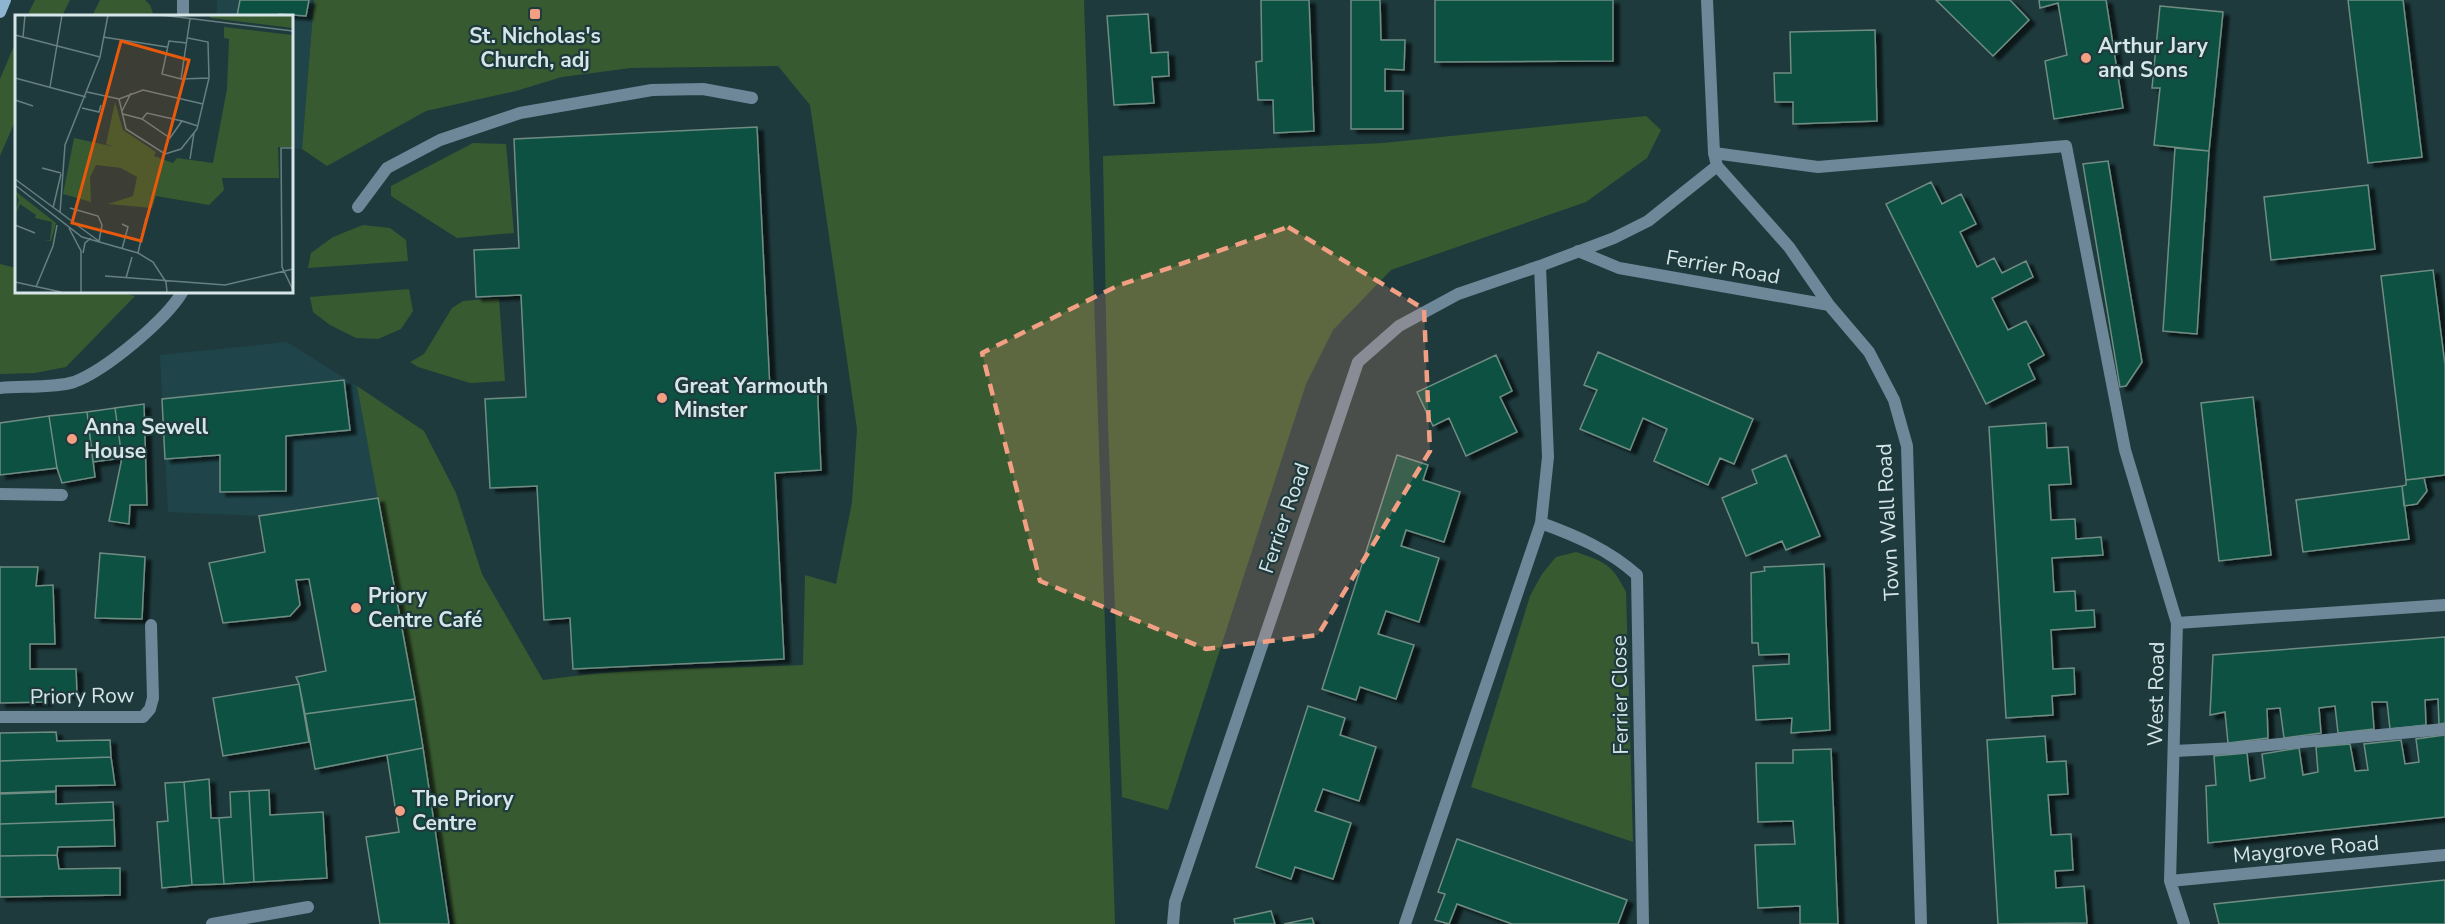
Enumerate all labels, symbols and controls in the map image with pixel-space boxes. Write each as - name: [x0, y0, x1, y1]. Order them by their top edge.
- marker: St. Nicholas's Church, adj: [528, 7, 542, 21]
- inset map: [15, 15, 292, 292]
- place label: St. Nicholas's Church, adj: [469, 22, 601, 74]
- place label: Arthur Jary and Sons: [2098, 32, 2209, 84]
- marker: Arthur Jary and Sons: [2079, 51, 2093, 65]
- street label: Ferrier Road: [1664, 243, 1782, 291]
- place label: Great Yarmouth Minster: [674, 372, 828, 424]
- marker: Great Yarmouth Minster: [655, 391, 669, 405]
- place label: Anna Sewell House: [84, 413, 209, 465]
- marker: Anna Sewell House: [65, 432, 79, 446]
- street label: Town Wall Road: [1870, 443, 1906, 601]
- street label: Ferrier Road: [1252, 459, 1316, 577]
- place label: Priory Centre Café: [368, 582, 483, 634]
- marker: Priory Centre Café: [349, 601, 363, 615]
- street label: Ferrier Close: [1605, 635, 1635, 755]
- street label: West Road: [2141, 641, 2171, 747]
- street label: Priory Row: [30, 681, 135, 711]
- place label: The Priory Centre: [412, 785, 514, 837]
- marker: The Priory Centre: [393, 804, 407, 818]
- street label: Maygrove Road: [2232, 829, 2380, 869]

